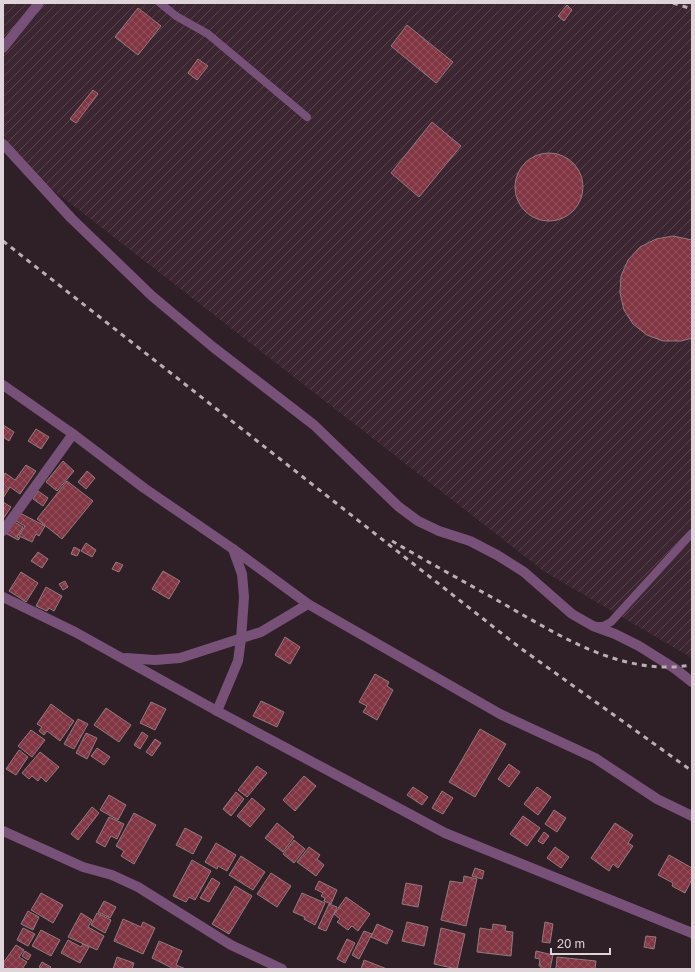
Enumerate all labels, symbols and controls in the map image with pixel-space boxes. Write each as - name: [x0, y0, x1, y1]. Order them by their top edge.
- scale bar: [551, 930, 610, 956]
- text: 20 m: [557, 936, 585, 951]

